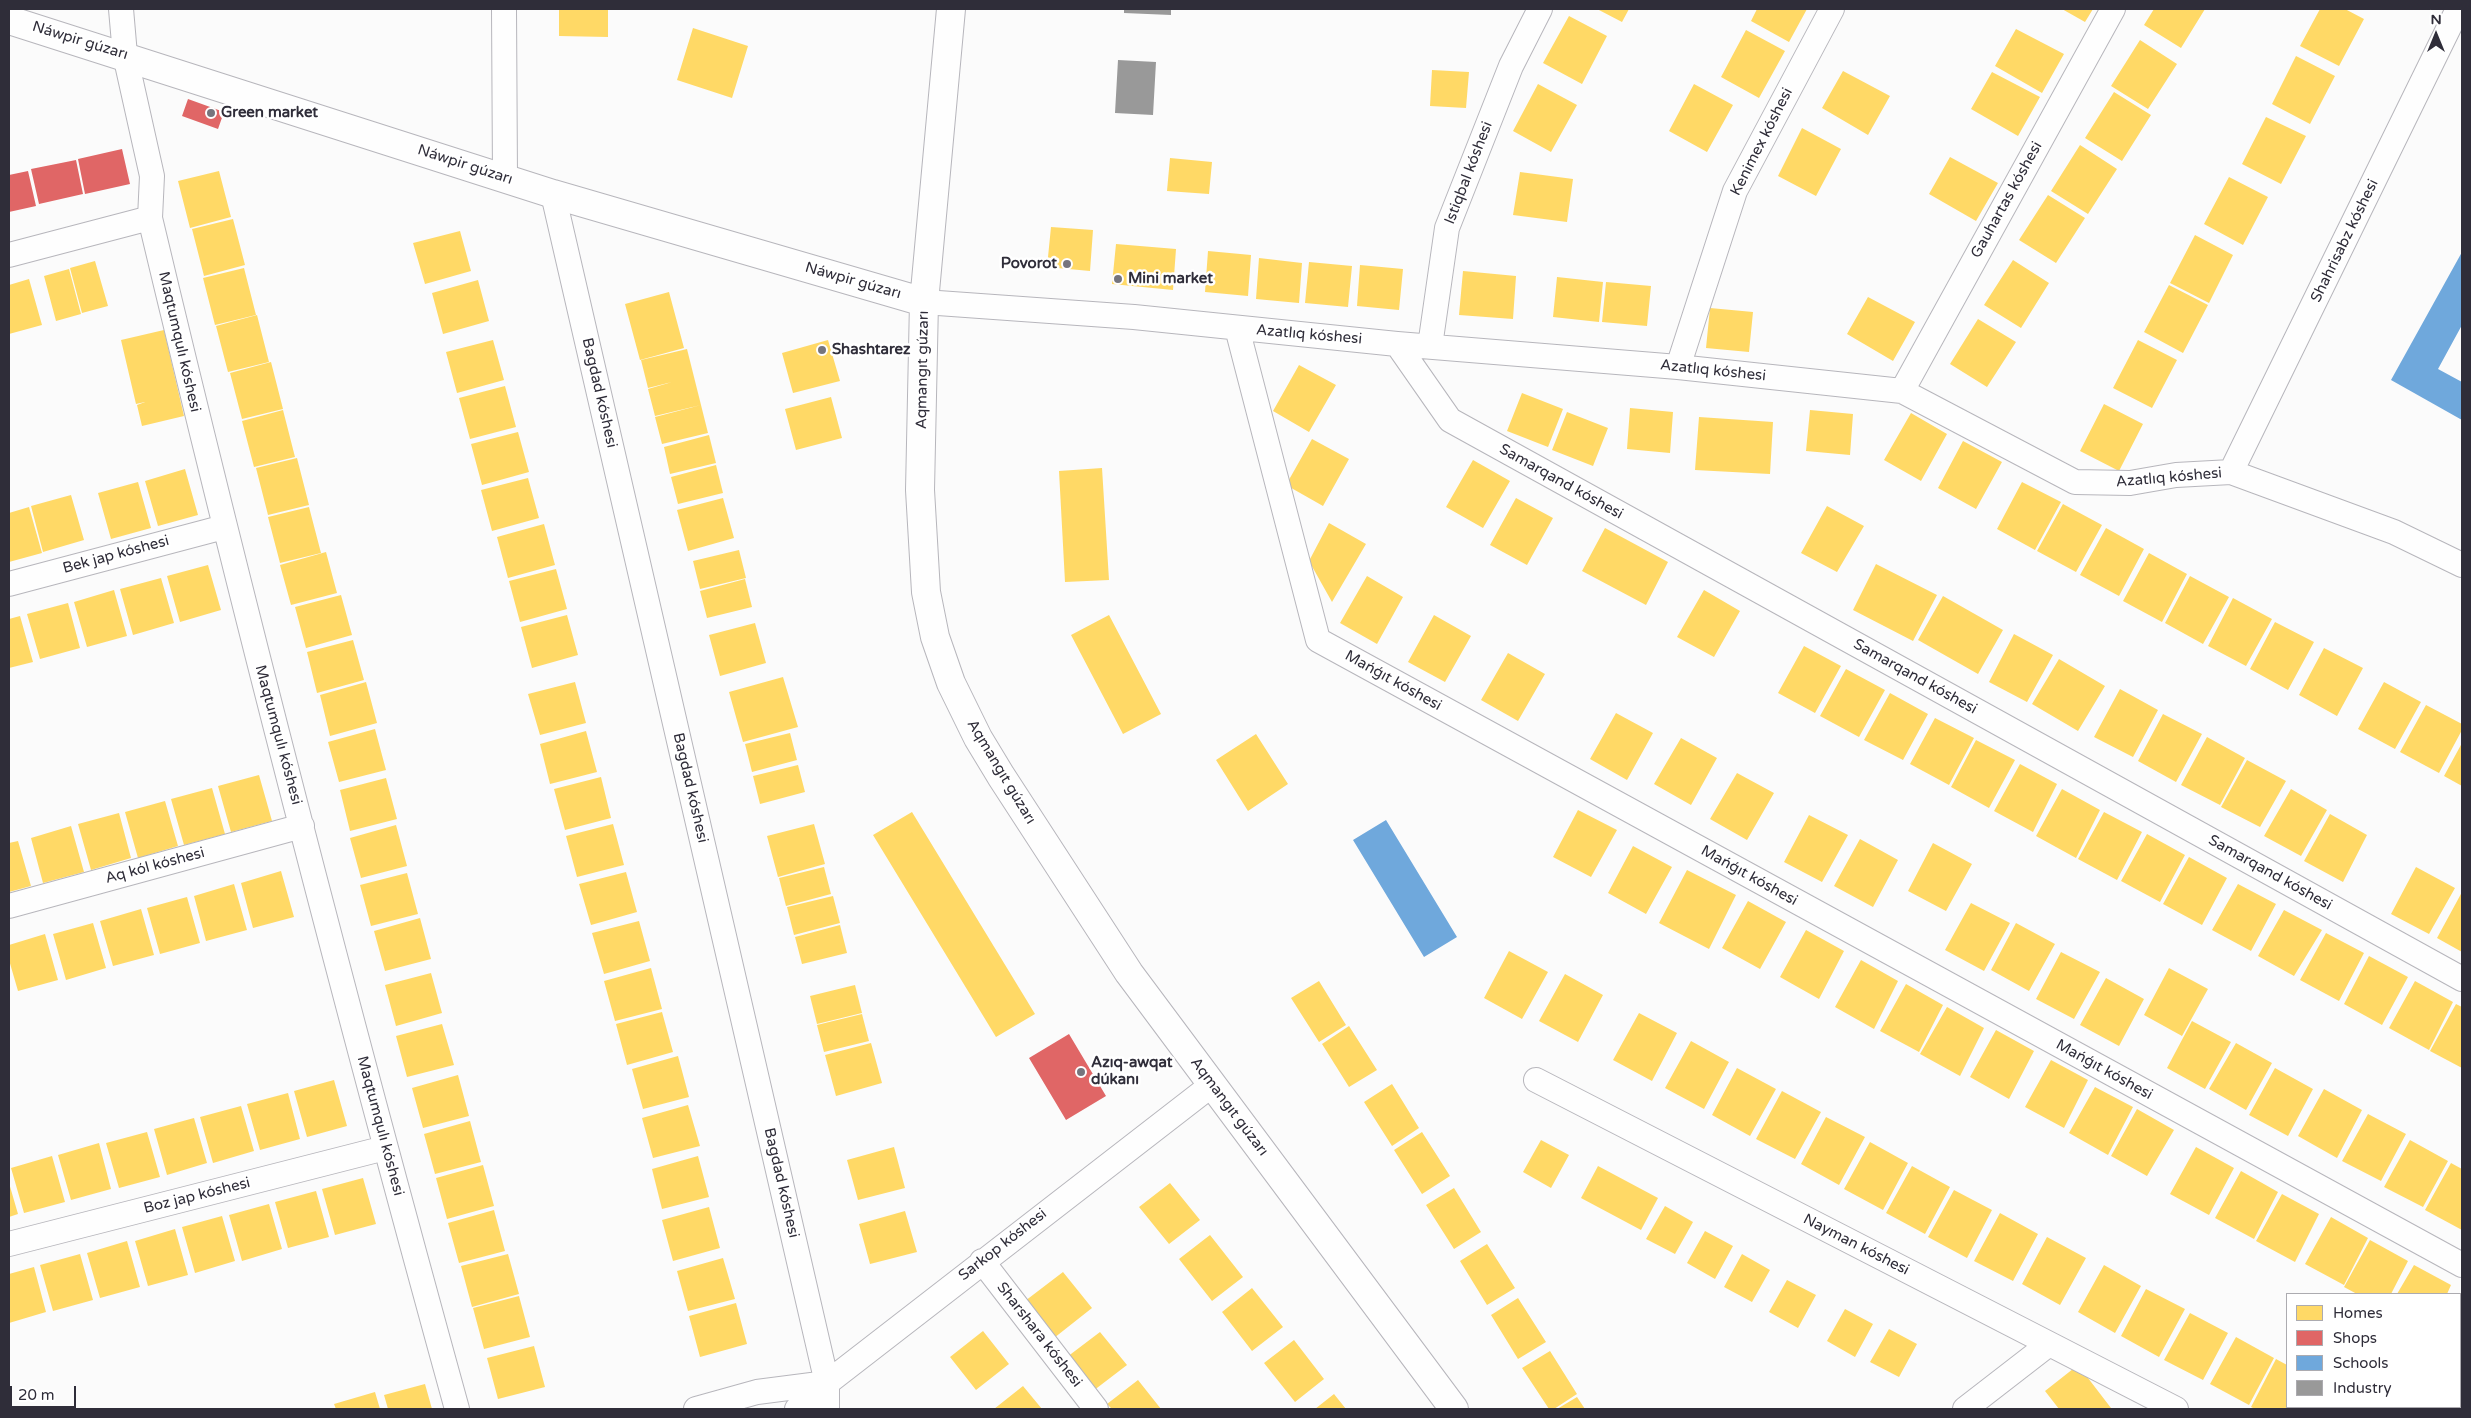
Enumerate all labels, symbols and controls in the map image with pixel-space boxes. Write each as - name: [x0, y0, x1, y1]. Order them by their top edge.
- north arrow: [2411, 10, 2461, 60]
- text: N: [2430, 11, 2442, 28]
- street label: Náwpir gúzarı: [30, 18, 130, 64]
- street label: Kenimex kóshesi: [1727, 85, 1797, 199]
- place label: Green market: [221, 104, 318, 122]
- marker: Green market: [205, 107, 217, 119]
- street label: Istiqbal kóshesi: [1441, 119, 1497, 227]
- street label: Gauhartas kóshesi: [1968, 139, 2046, 261]
- street label: Náwpir gúzarı: [415, 141, 515, 189]
- street label: Shahrisabz kóshesi: [2307, 177, 2383, 305]
- place label: Povorot: [1001, 255, 1057, 273]
- marker: Povorot: [1061, 258, 1073, 270]
- street label: Náwpir gúzarı: [803, 259, 903, 303]
- street label: Maqtumqulı kóshesi: [154, 270, 204, 414]
- place label: Mini market: [1128, 270, 1213, 288]
- marker: Mini market: [1112, 273, 1124, 285]
- street label: Aqmangıt gúzarı: [913, 311, 933, 429]
- street label: Azatlıq kóshesi: [1255, 321, 1363, 349]
- street label: Bagdad kóshesi: [578, 336, 620, 450]
- place label: Shashtarez: [832, 341, 910, 359]
- marker: Shashtarez: [816, 344, 828, 356]
- street label: Azatlıq kóshesi: [1659, 356, 1767, 386]
- street label: Samarqand kóshesi: [1496, 441, 1626, 523]
- street label: Azatlıq kóshesi: [2115, 464, 2223, 492]
- street label: Bek jap kóshesi: [61, 532, 171, 578]
- street label: Samarqand kóshesi: [1850, 636, 1980, 718]
- street label: Mańǵıt kóshesi: [1341, 647, 1445, 715]
- street label: Maqtumqulı kóshesi: [251, 663, 305, 807]
- street label: Aqmangıt gúzarı: [963, 717, 1039, 827]
- street label: Bagdad kóshesi: [669, 731, 711, 845]
- street label: Samarqand kóshesi: [2205, 832, 2335, 914]
- street label: Mańǵıt kóshesi: [1697, 842, 1801, 910]
- street label: Aq kól kóshesi: [103, 844, 207, 888]
- street label: Mańǵıt kóshesi: [2052, 1036, 2156, 1104]
- street label: Maqtumqulı kóshesi: [353, 1054, 407, 1198]
- place label: Azıq-awqat dúkanı: [1091, 1054, 1172, 1089]
- street label: Aqmangıt gúzarı: [1186, 1054, 1272, 1160]
- marker: Azıq-awqat dúkanı: [1075, 1066, 1087, 1078]
- street label: Bagdad kóshesi: [760, 1126, 802, 1240]
- street label: Boz jap kóshesi: [142, 1174, 252, 1218]
- street label: Sarkop kóshesi: [955, 1205, 1051, 1285]
- street label: Nayman kóshesi: [1800, 1211, 1912, 1279]
- street label: Sharshara kóshesi: [992, 1279, 1086, 1391]
- legend: [2286, 1293, 2461, 1408]
- text: Homes: [2333, 1304, 2383, 1322]
- text: Shops: [2333, 1329, 2377, 1347]
- text: Schools: [2333, 1354, 2389, 1372]
- scale bar: [12, 1376, 79, 1408]
- text: Industry: [2333, 1379, 2392, 1397]
- text: 20 m: [18, 1386, 55, 1404]

